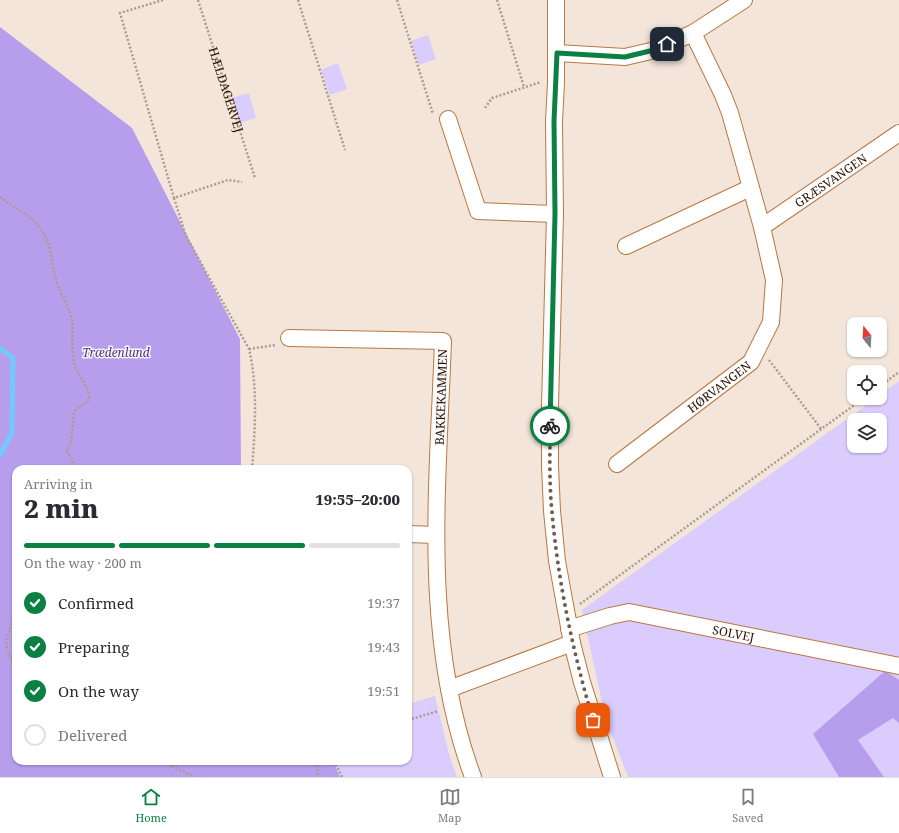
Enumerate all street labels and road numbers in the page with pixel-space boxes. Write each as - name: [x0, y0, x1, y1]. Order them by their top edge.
- street label: HÆLDAGERVEJ: [205, 45, 248, 134]
- street label: GRÆSVANGEN: [791, 149, 870, 211]
- street label: BAKKEKAMMEN: [431, 349, 451, 445]
- street label: HØRVANGEN: [683, 357, 754, 416]
- street label: SOLVEJ: [711, 620, 756, 645]

